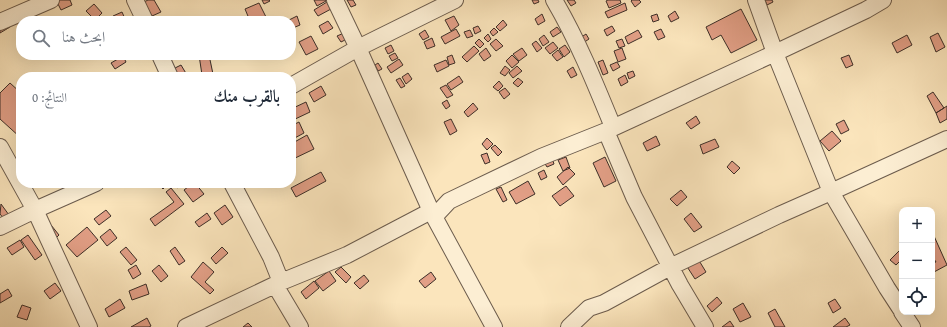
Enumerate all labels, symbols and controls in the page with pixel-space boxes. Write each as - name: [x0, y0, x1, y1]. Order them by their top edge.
- search box: [16, 16, 296, 60]
- text: ابحث هنا: [62, 26, 105, 47]
- icon: search: [30, 27, 52, 49]
- text: بالقرب منك: [213, 83, 280, 108]
- text: النتائج: 0: [32, 88, 67, 107]
- map controls: [899, 207, 935, 315]
- button: +: [899, 207, 935, 243]
- button: −: [899, 243, 935, 279]
- button: locate: [899, 279, 935, 315]

